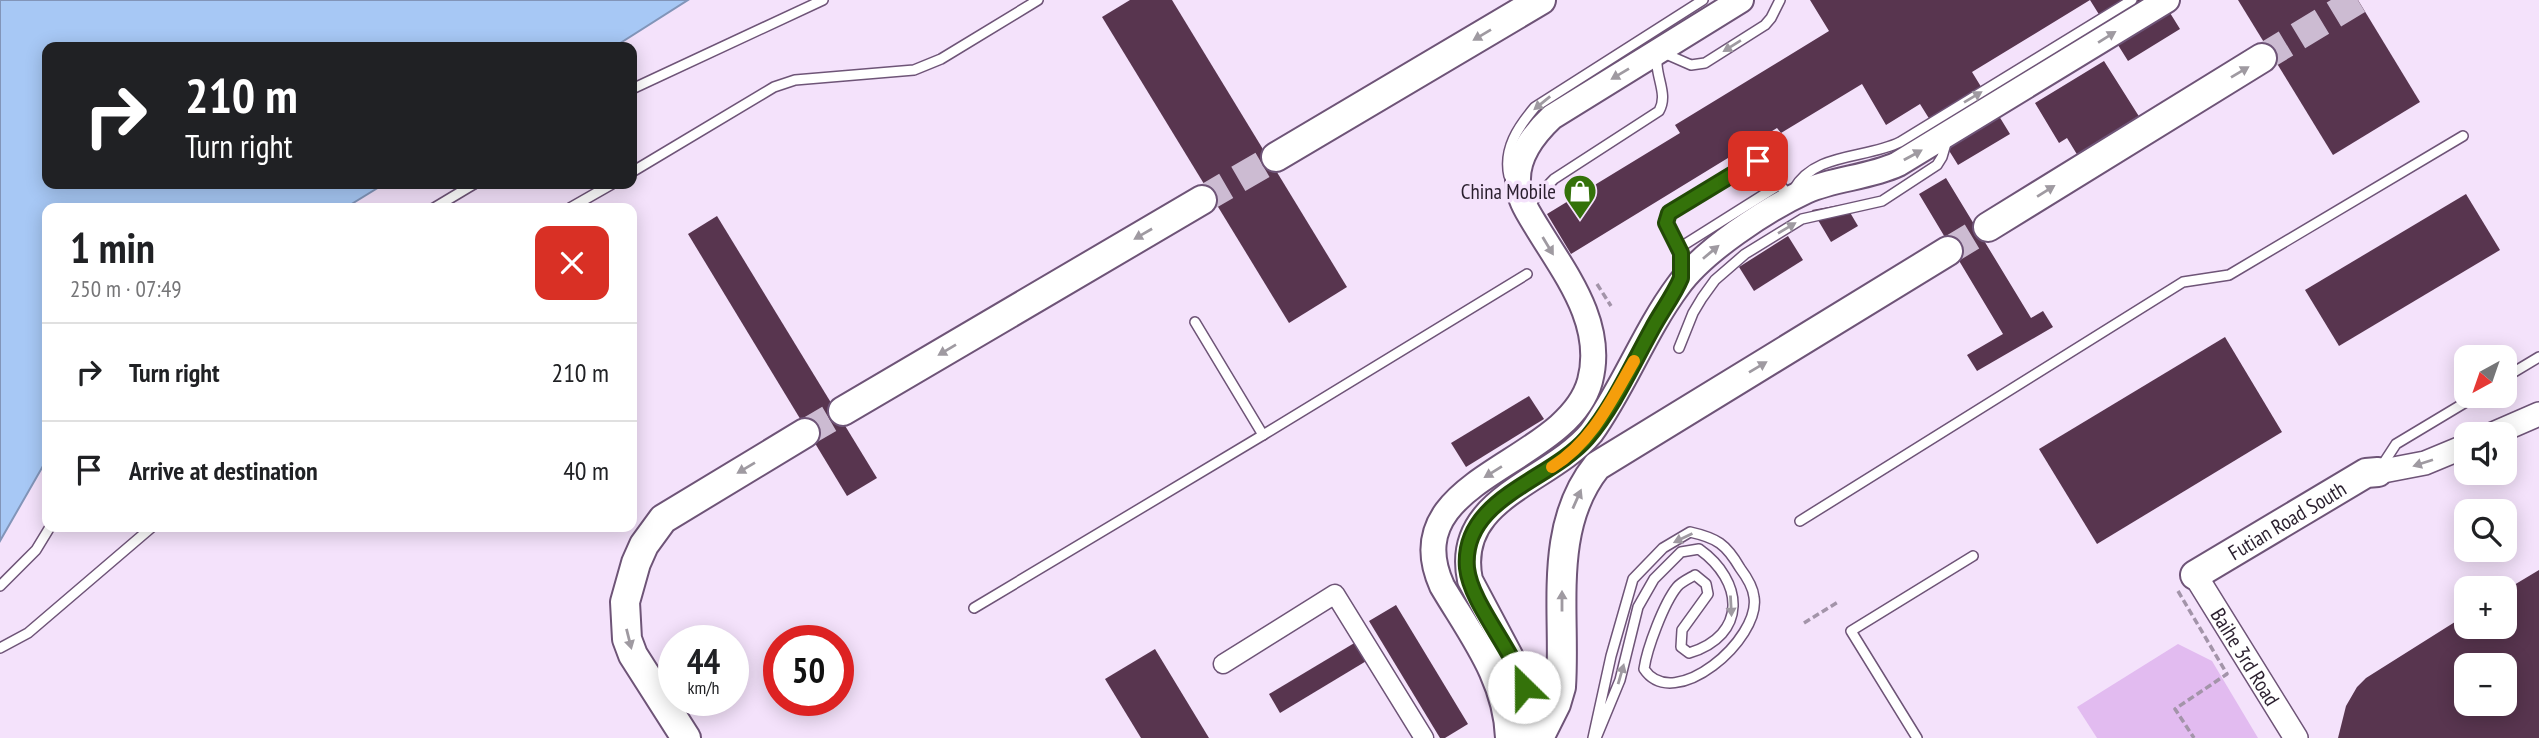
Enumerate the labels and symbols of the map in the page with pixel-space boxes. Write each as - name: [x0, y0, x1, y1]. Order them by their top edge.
- one-way arrow: [1473, 29, 1492, 41]
- one-way arrow: [2098, 30, 2117, 43]
- one-way arrow: [1723, 40, 1742, 53]
- one-way arrow: [2230, 65, 2249, 78]
- one-way arrow: [1611, 68, 1630, 81]
- one-way arrow: [1963, 91, 1982, 103]
- one-way arrow: [1534, 95, 1552, 110]
- pin: [1728, 131, 1788, 191]
- one-way arrow: [1904, 149, 1923, 161]
- shop icon: China Mobile: [1561, 172, 1599, 221]
- place label: China Mobile: [1461, 178, 1556, 205]
- one-way arrow: [2037, 184, 2056, 197]
- one-way arrow: [1778, 222, 1797, 235]
- one-way arrow: [1134, 228, 1153, 240]
- one-way arrow: [1542, 236, 1554, 255]
- one-way arrow: [1702, 245, 1719, 260]
- one-way arrow: [937, 343, 957, 355]
- north arrow: [2454, 345, 2516, 408]
- one-way arrow: [1748, 361, 1767, 374]
- one-way arrow: [2413, 458, 2434, 469]
- one-way arrow: [736, 462, 755, 474]
- one-way arrow: [1483, 466, 1502, 479]
- street label: Futian Road South: [2223, 475, 2351, 566]
- one-way arrow: [1571, 489, 1583, 509]
- one-way arrow: [1672, 532, 1693, 544]
- one-way arrow: [1556, 590, 1568, 612]
- one-way arrow: [1725, 595, 1736, 617]
- street label: Baihe 3rd Road: [2205, 603, 2286, 710]
- speed limit sign: 50: [763, 625, 854, 716]
- one-way arrow: [624, 628, 635, 650]
- position arrow: [1487, 650, 1561, 724]
- one-way arrow: [1616, 664, 1626, 685]

